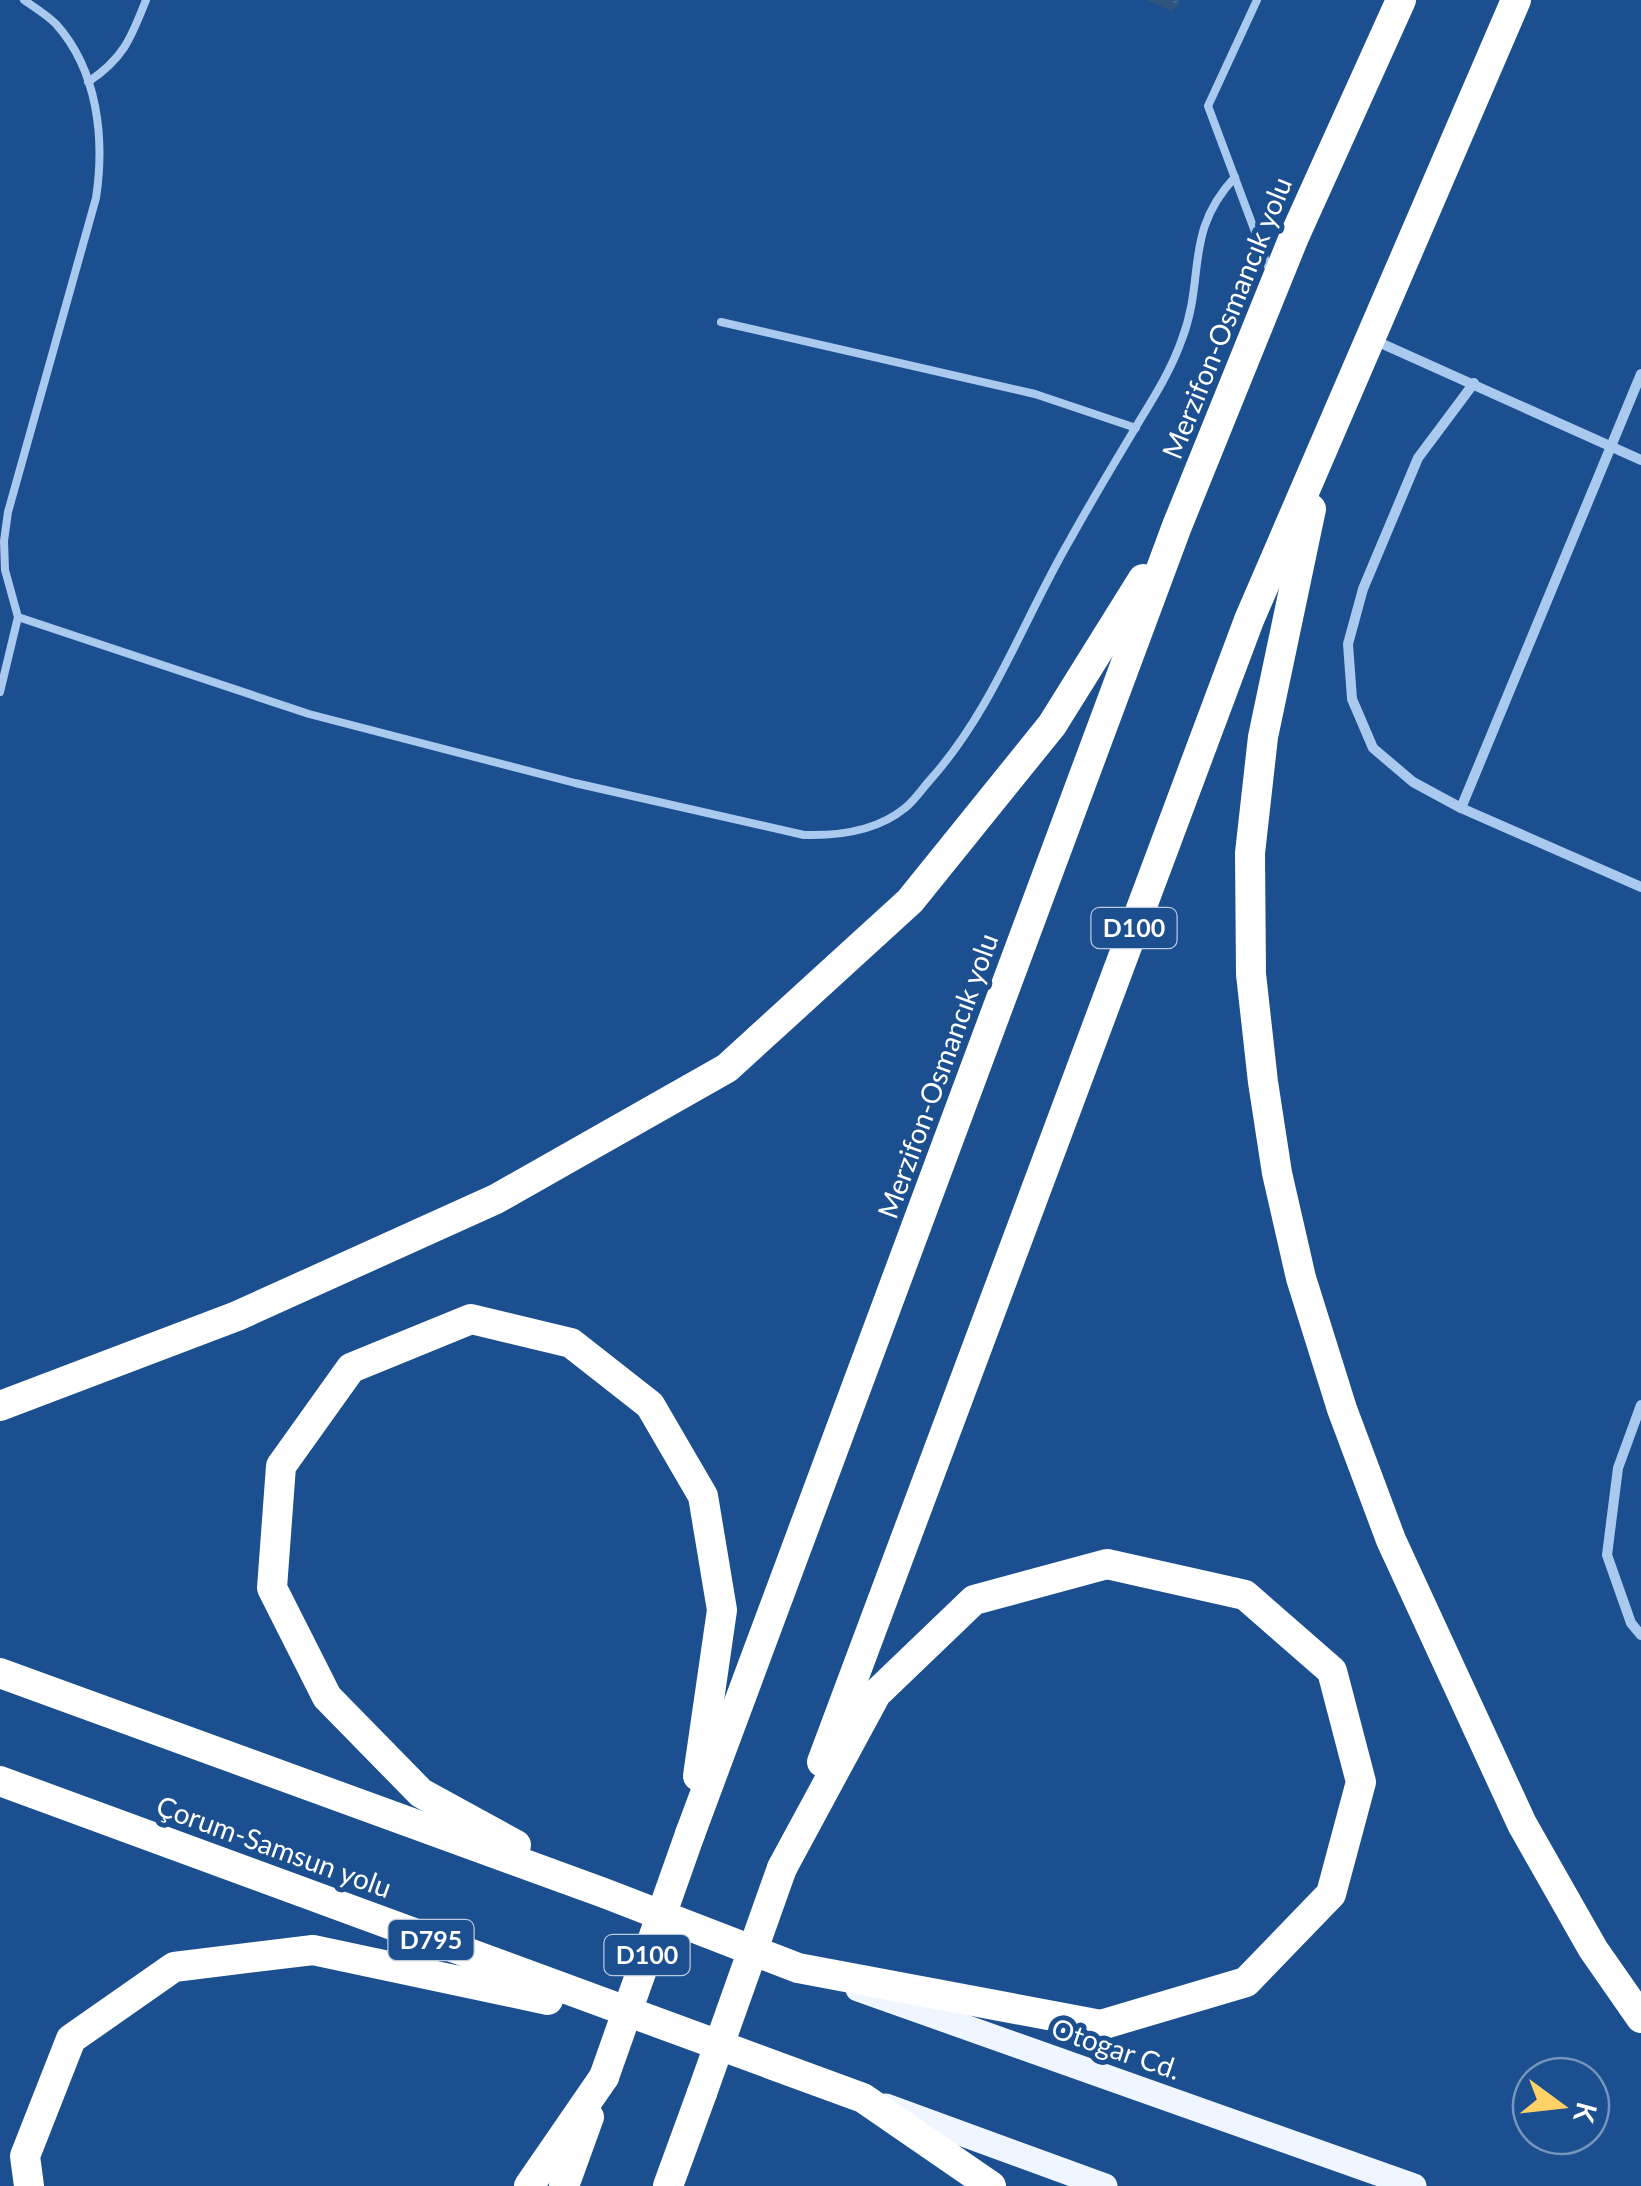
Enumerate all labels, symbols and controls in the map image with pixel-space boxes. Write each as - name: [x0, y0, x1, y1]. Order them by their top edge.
- street label: Merzifon-Osmancık yolu: [1154, 172, 1298, 464]
- road number: D100: [1092, 908, 1176, 948]
- street label: Merzifon-Osmancık yolu: [870, 928, 1005, 1223]
- street label: Çorum-Samsun yolu: [152, 1788, 396, 1904]
- road number: D795: [388, 1920, 474, 1960]
- road number: D100: [604, 1935, 690, 1975]
- street label: Otogar Cd.: [1047, 2010, 1185, 2086]
- north arrow: [1511, 2056, 1611, 2156]
- text: K: [1567, 2099, 1605, 2127]

